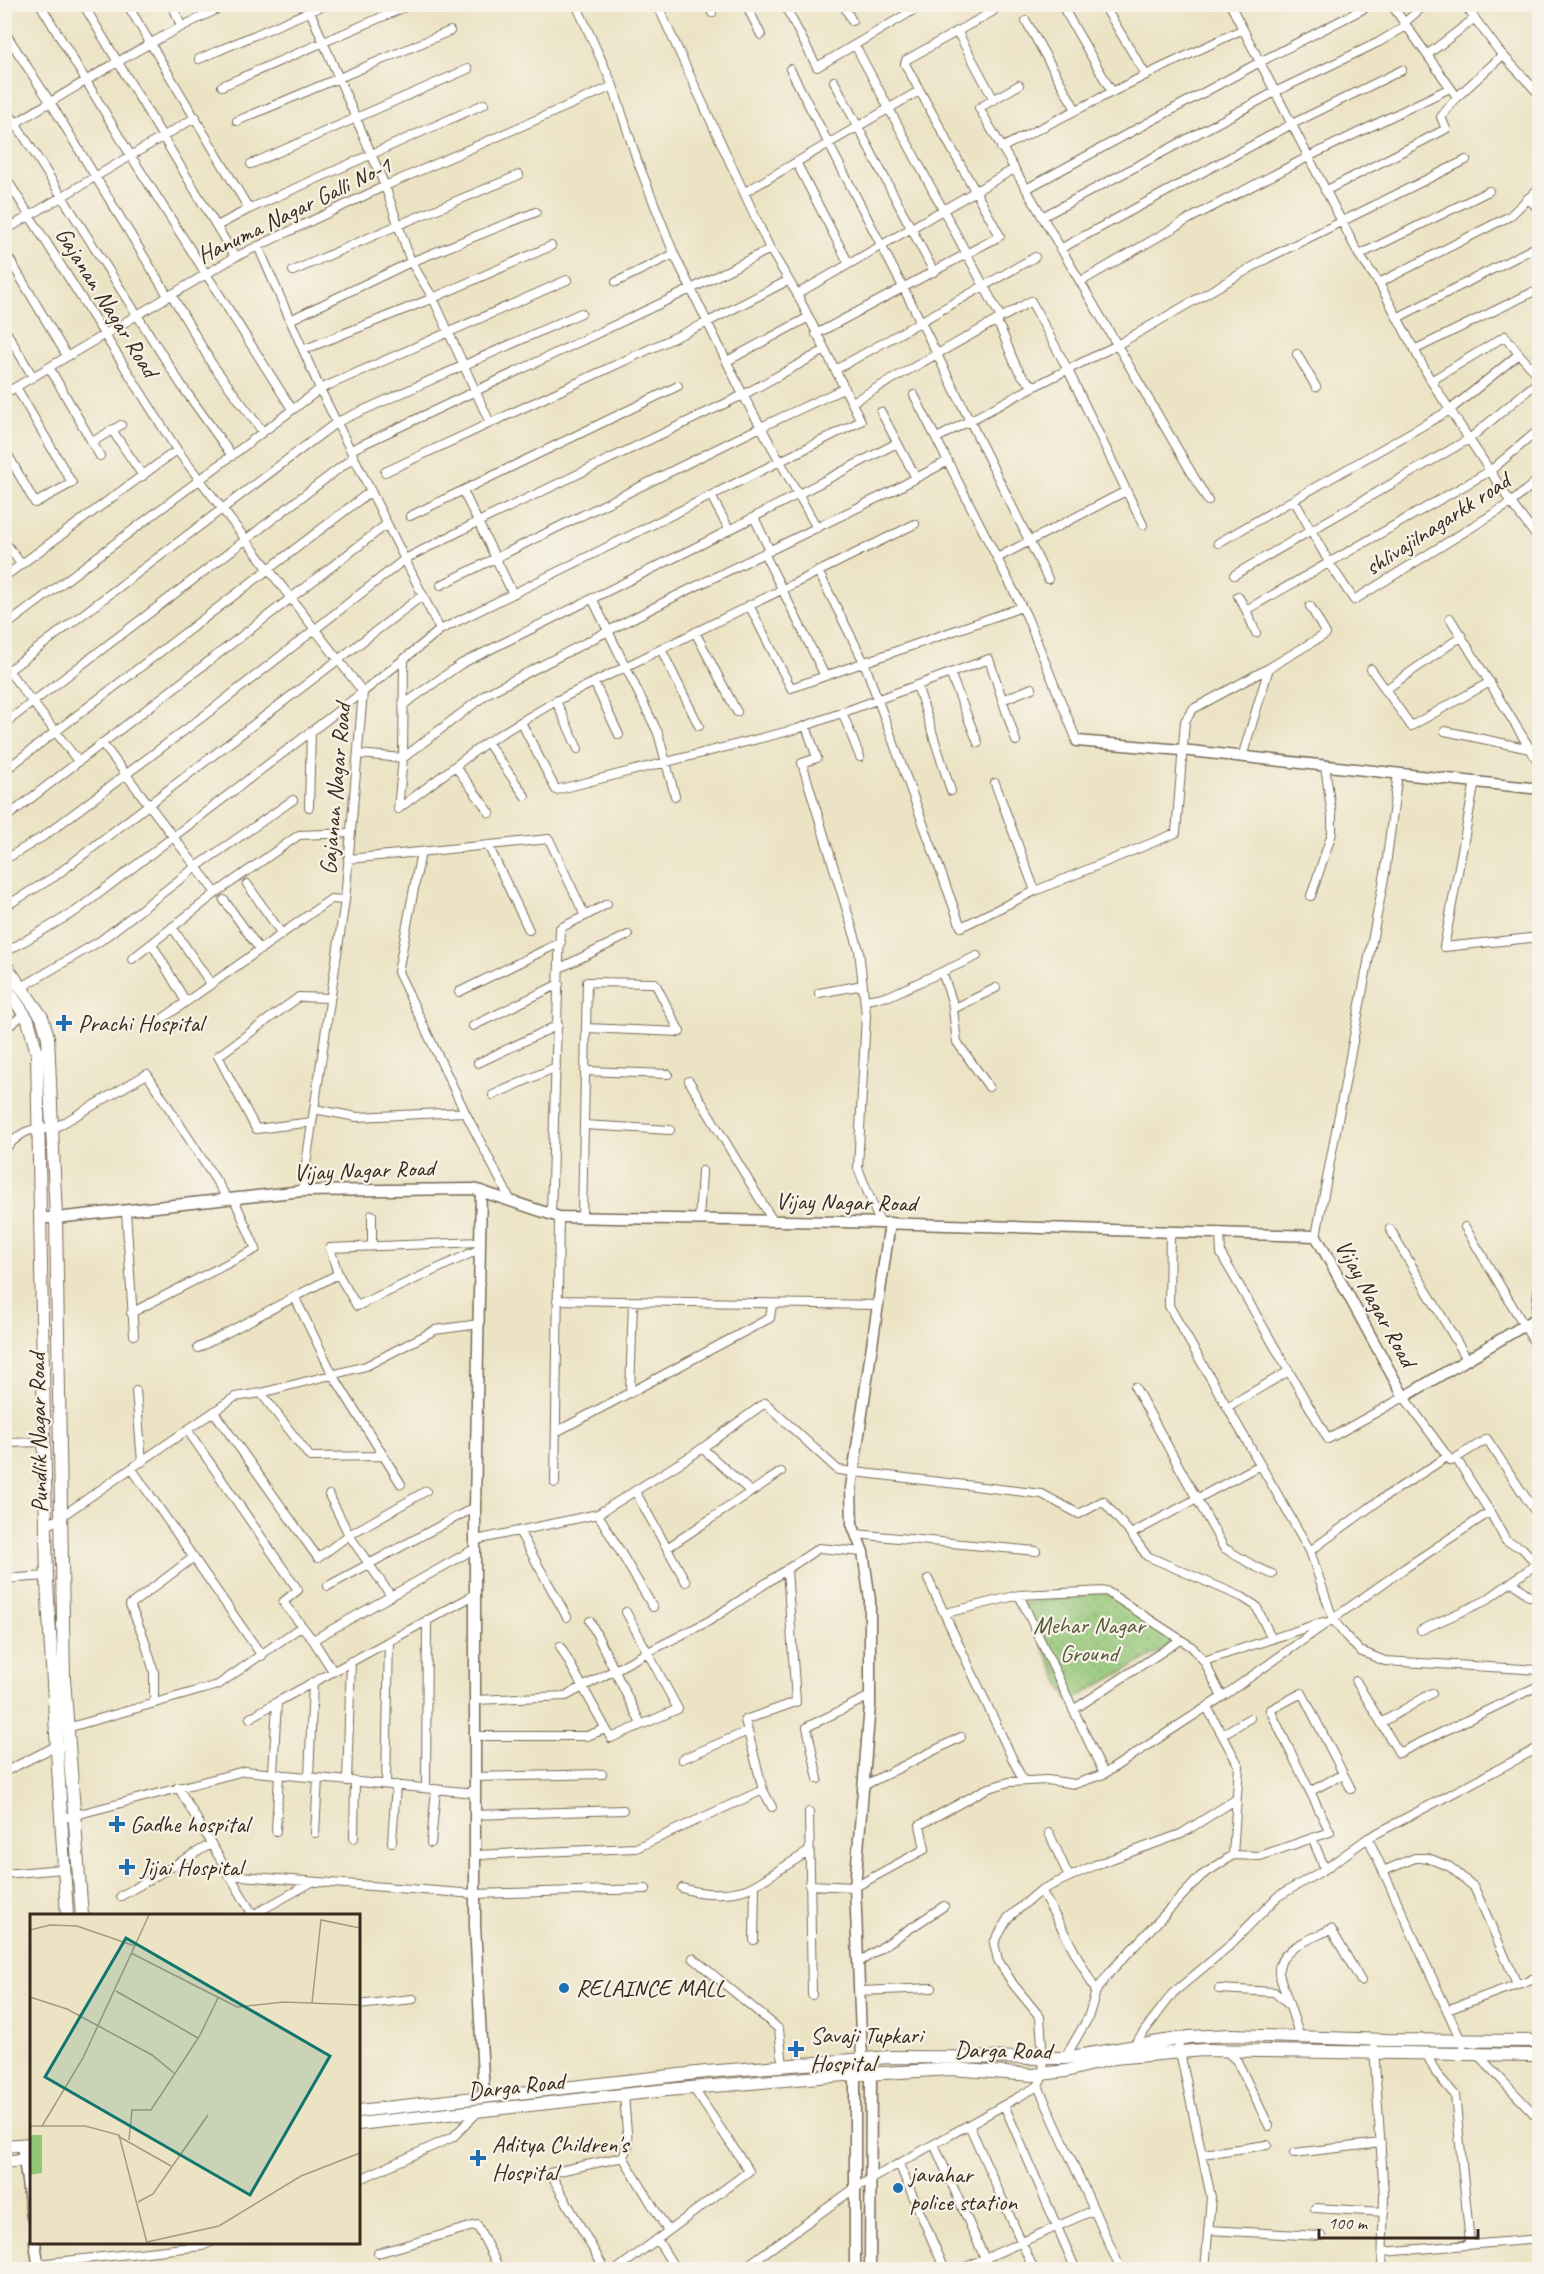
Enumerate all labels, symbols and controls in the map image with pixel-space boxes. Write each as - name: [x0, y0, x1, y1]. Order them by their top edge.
- street label: Hanuma Nagar Galli No-1: [192, 149, 397, 270]
- street label: Gajanan Nagar Road: [49, 221, 167, 386]
- street label: shlivajilnagarkk road: [1359, 464, 1518, 582]
- street label: Gajanan Nagar Road: [313, 699, 358, 876]
- place label: Prachi Hospital: [78, 1008, 207, 1038]
- marker: Prachi Hospital: [55, 1014, 73, 1032]
- street label: Vijay Nagar Road: [293, 1152, 439, 1187]
- street label: Vijay Nagar Road: [775, 1186, 920, 1218]
- street label: Vijay Nagar Road: [1329, 1234, 1425, 1375]
- street label: Pundlik Nagar Road: [22, 1349, 54, 1513]
- park label: Mehar Nagar Ground: [1033, 1610, 1147, 1668]
- place label: Gadhe hospital: [130, 1809, 253, 1839]
- marker: Gadhe hospital: [108, 1815, 126, 1833]
- place label: Jijai Hospital: [139, 1852, 246, 1882]
- marker: Jijai Hospital: [118, 1858, 136, 1876]
- inset map: [30, 1914, 360, 2244]
- place label: RELAINCE MALL: [576, 1973, 726, 2003]
- marker: RELAINCE MALL: [557, 1981, 571, 1995]
- place label: Savaji Tupkari Hospital: [810, 2020, 926, 2078]
- street label: Darga Road: [954, 2034, 1055, 2066]
- marker: Savaji Tupkari Hospital: [787, 2040, 805, 2058]
- street label: Darga Road: [466, 2066, 569, 2106]
- place label: Aditya Children's Hospital: [492, 2129, 631, 2187]
- marker: Aditya Children's Hospital: [469, 2149, 487, 2167]
- place label: javahar police station: [908, 2159, 1018, 2217]
- marker: javahar police station: [891, 2181, 905, 2195]
- scale bar: [1319, 2202, 1478, 2240]
- text: 100 m: [1328, 2212, 1369, 2234]

